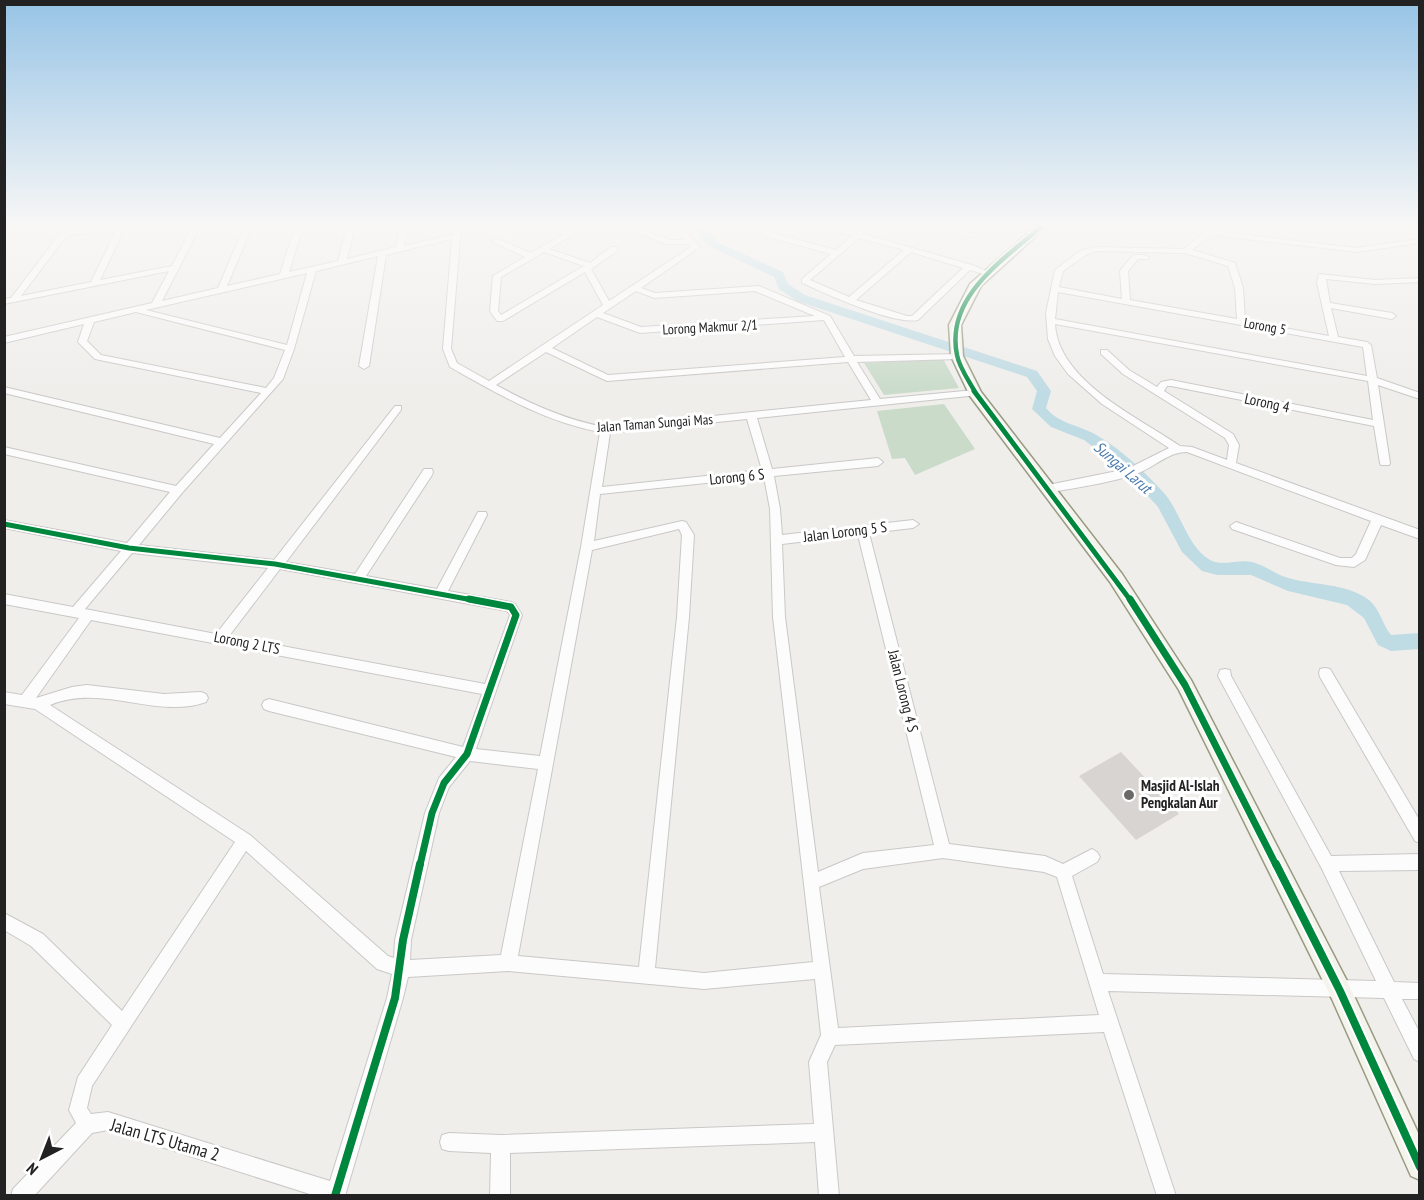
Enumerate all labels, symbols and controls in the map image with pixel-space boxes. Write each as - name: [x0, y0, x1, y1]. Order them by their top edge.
- street label: Lorong 5: [1242, 313, 1288, 339]
- street label: Lorong Makmur 2/1: [662, 316, 758, 338]
- street label: Lorong 4: [1243, 388, 1292, 417]
- street label: Jalan Taman Sungai Mas: [595, 410, 714, 436]
- water label: Sungai Larut: [1090, 437, 1157, 498]
- street label: Lorong 6 S: [708, 464, 765, 489]
- street label: Jalan Lorong 5 S: [801, 517, 888, 546]
- street label: Lorong 2 LTS: [213, 627, 282, 658]
- street label: Jalan Lorong 4 S: [884, 647, 923, 734]
- place label: Masjid Al-Islah Pengkalan Aur: [1141, 776, 1220, 812]
- marker: Masjid Al-Islah Pengkalan Aur: [1122, 788, 1136, 802]
- street label: Jalan LTS Utama 2: [107, 1113, 222, 1166]
- north arrow: [12, 1128, 72, 1188]
- text: N: [22, 1159, 42, 1179]

